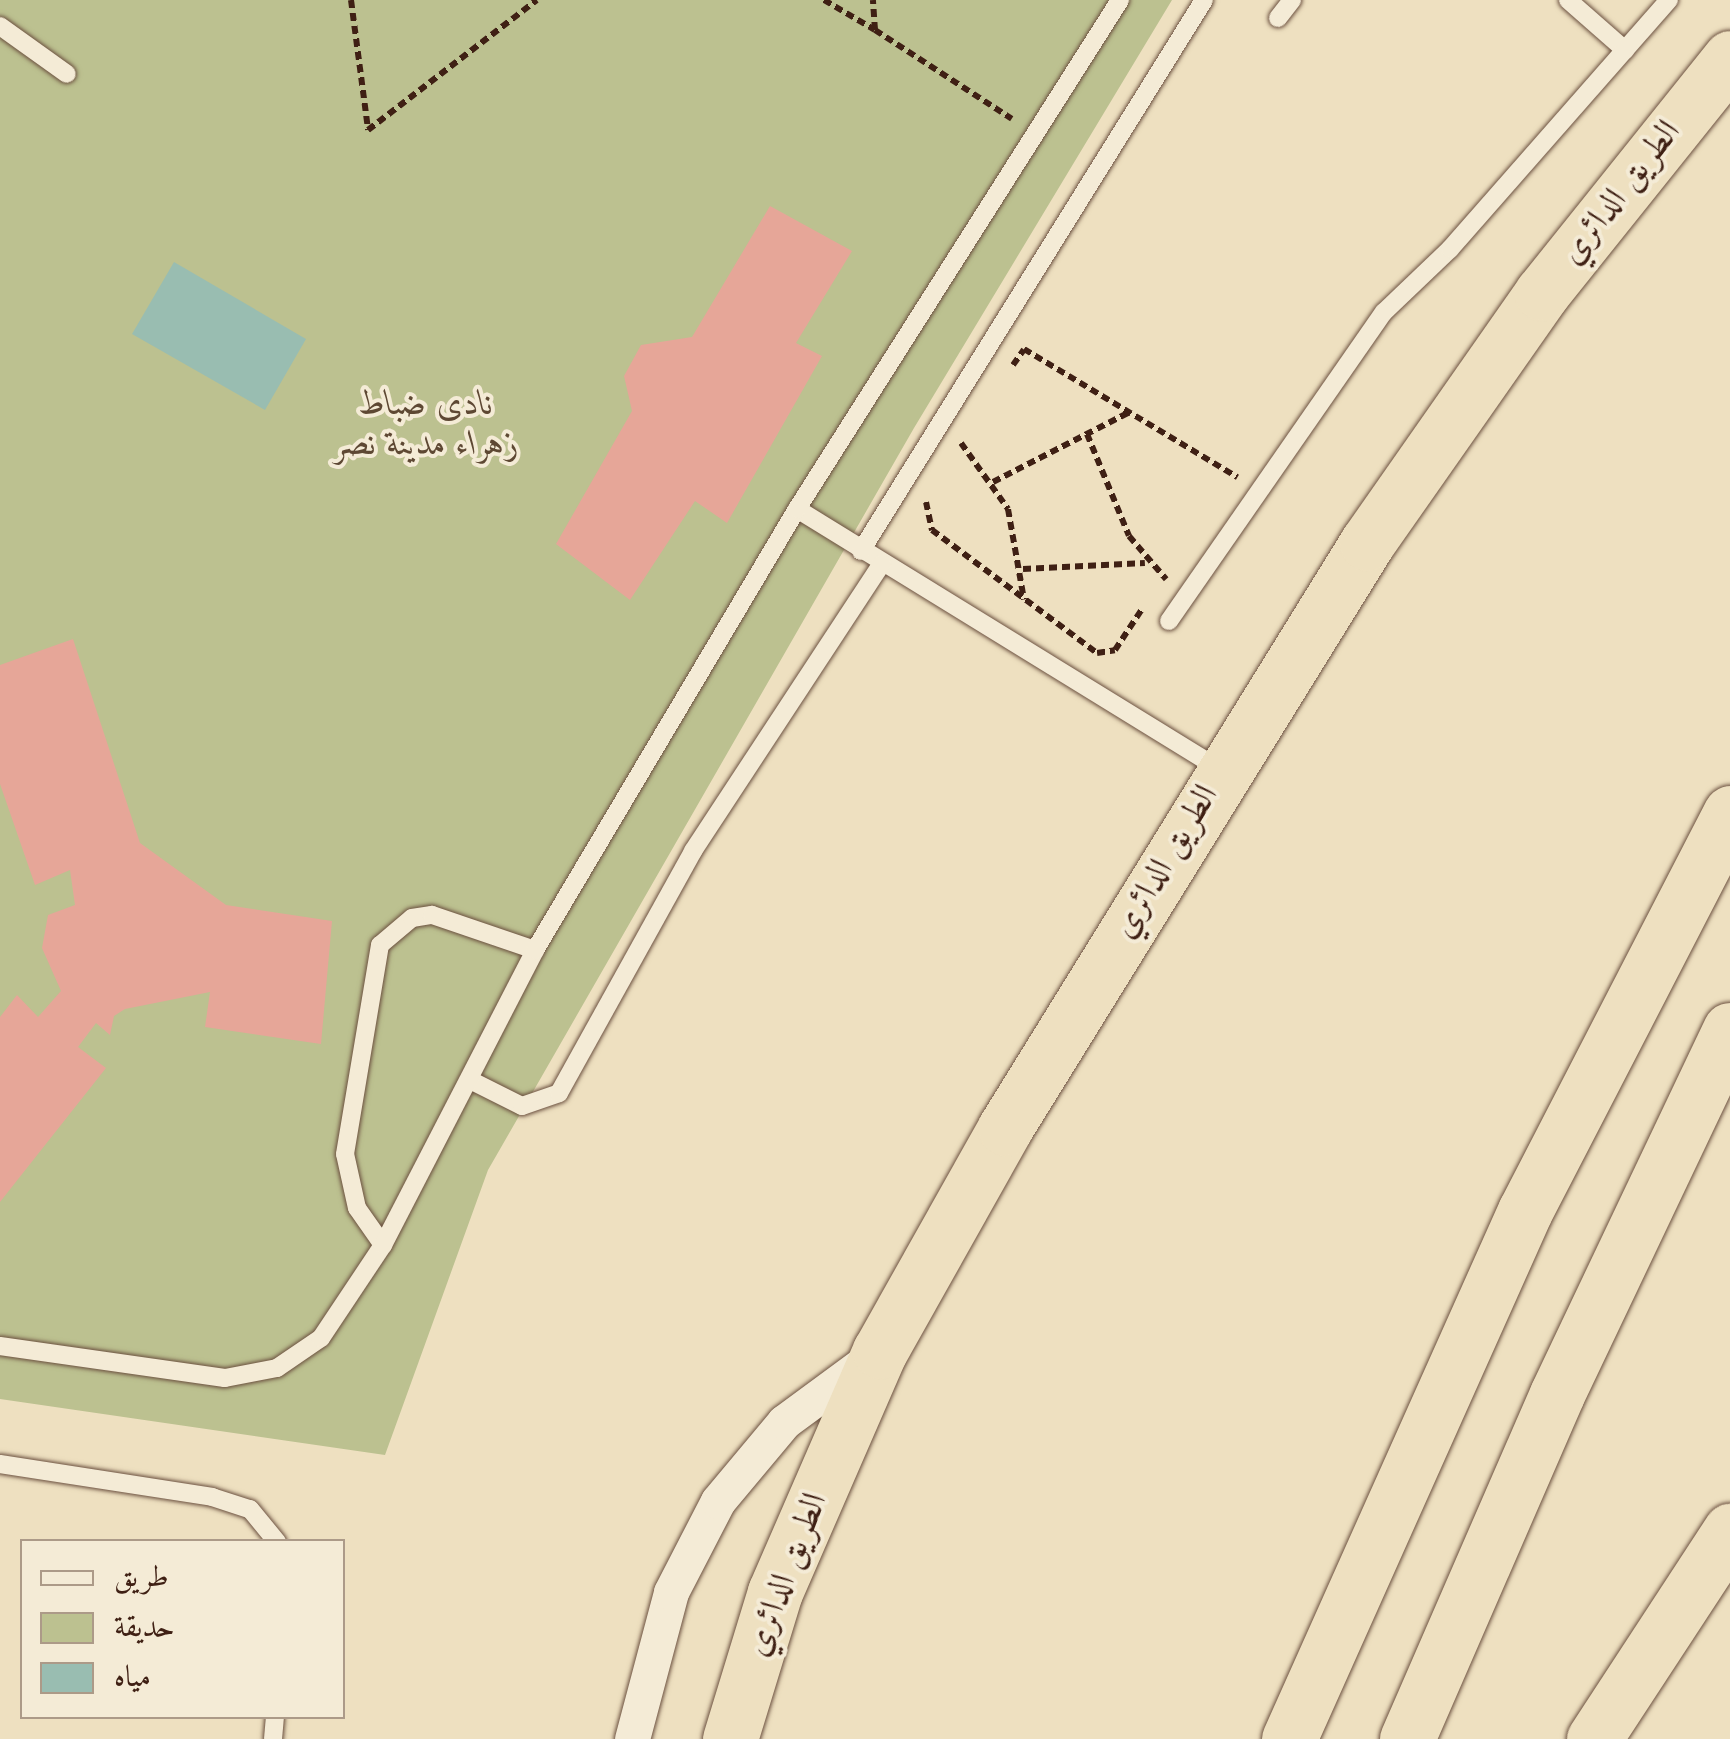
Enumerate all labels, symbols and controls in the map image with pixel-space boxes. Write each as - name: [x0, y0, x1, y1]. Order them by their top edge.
- street label: الطريق الدائري: [1552, 112, 1690, 274]
- park label: نادى ضباط زهراء مدينة نصر: [333, 384, 519, 466]
- street label: الطريق الدائري: [1104, 778, 1228, 946]
- street label: الطريق الدائري: [737, 1487, 837, 1663]
- legend: [20, 1539, 345, 1719]
- text: طريق: [114, 1563, 169, 1593]
- text: حديقة: [114, 1613, 175, 1643]
- text: مياه: [114, 1663, 151, 1693]

